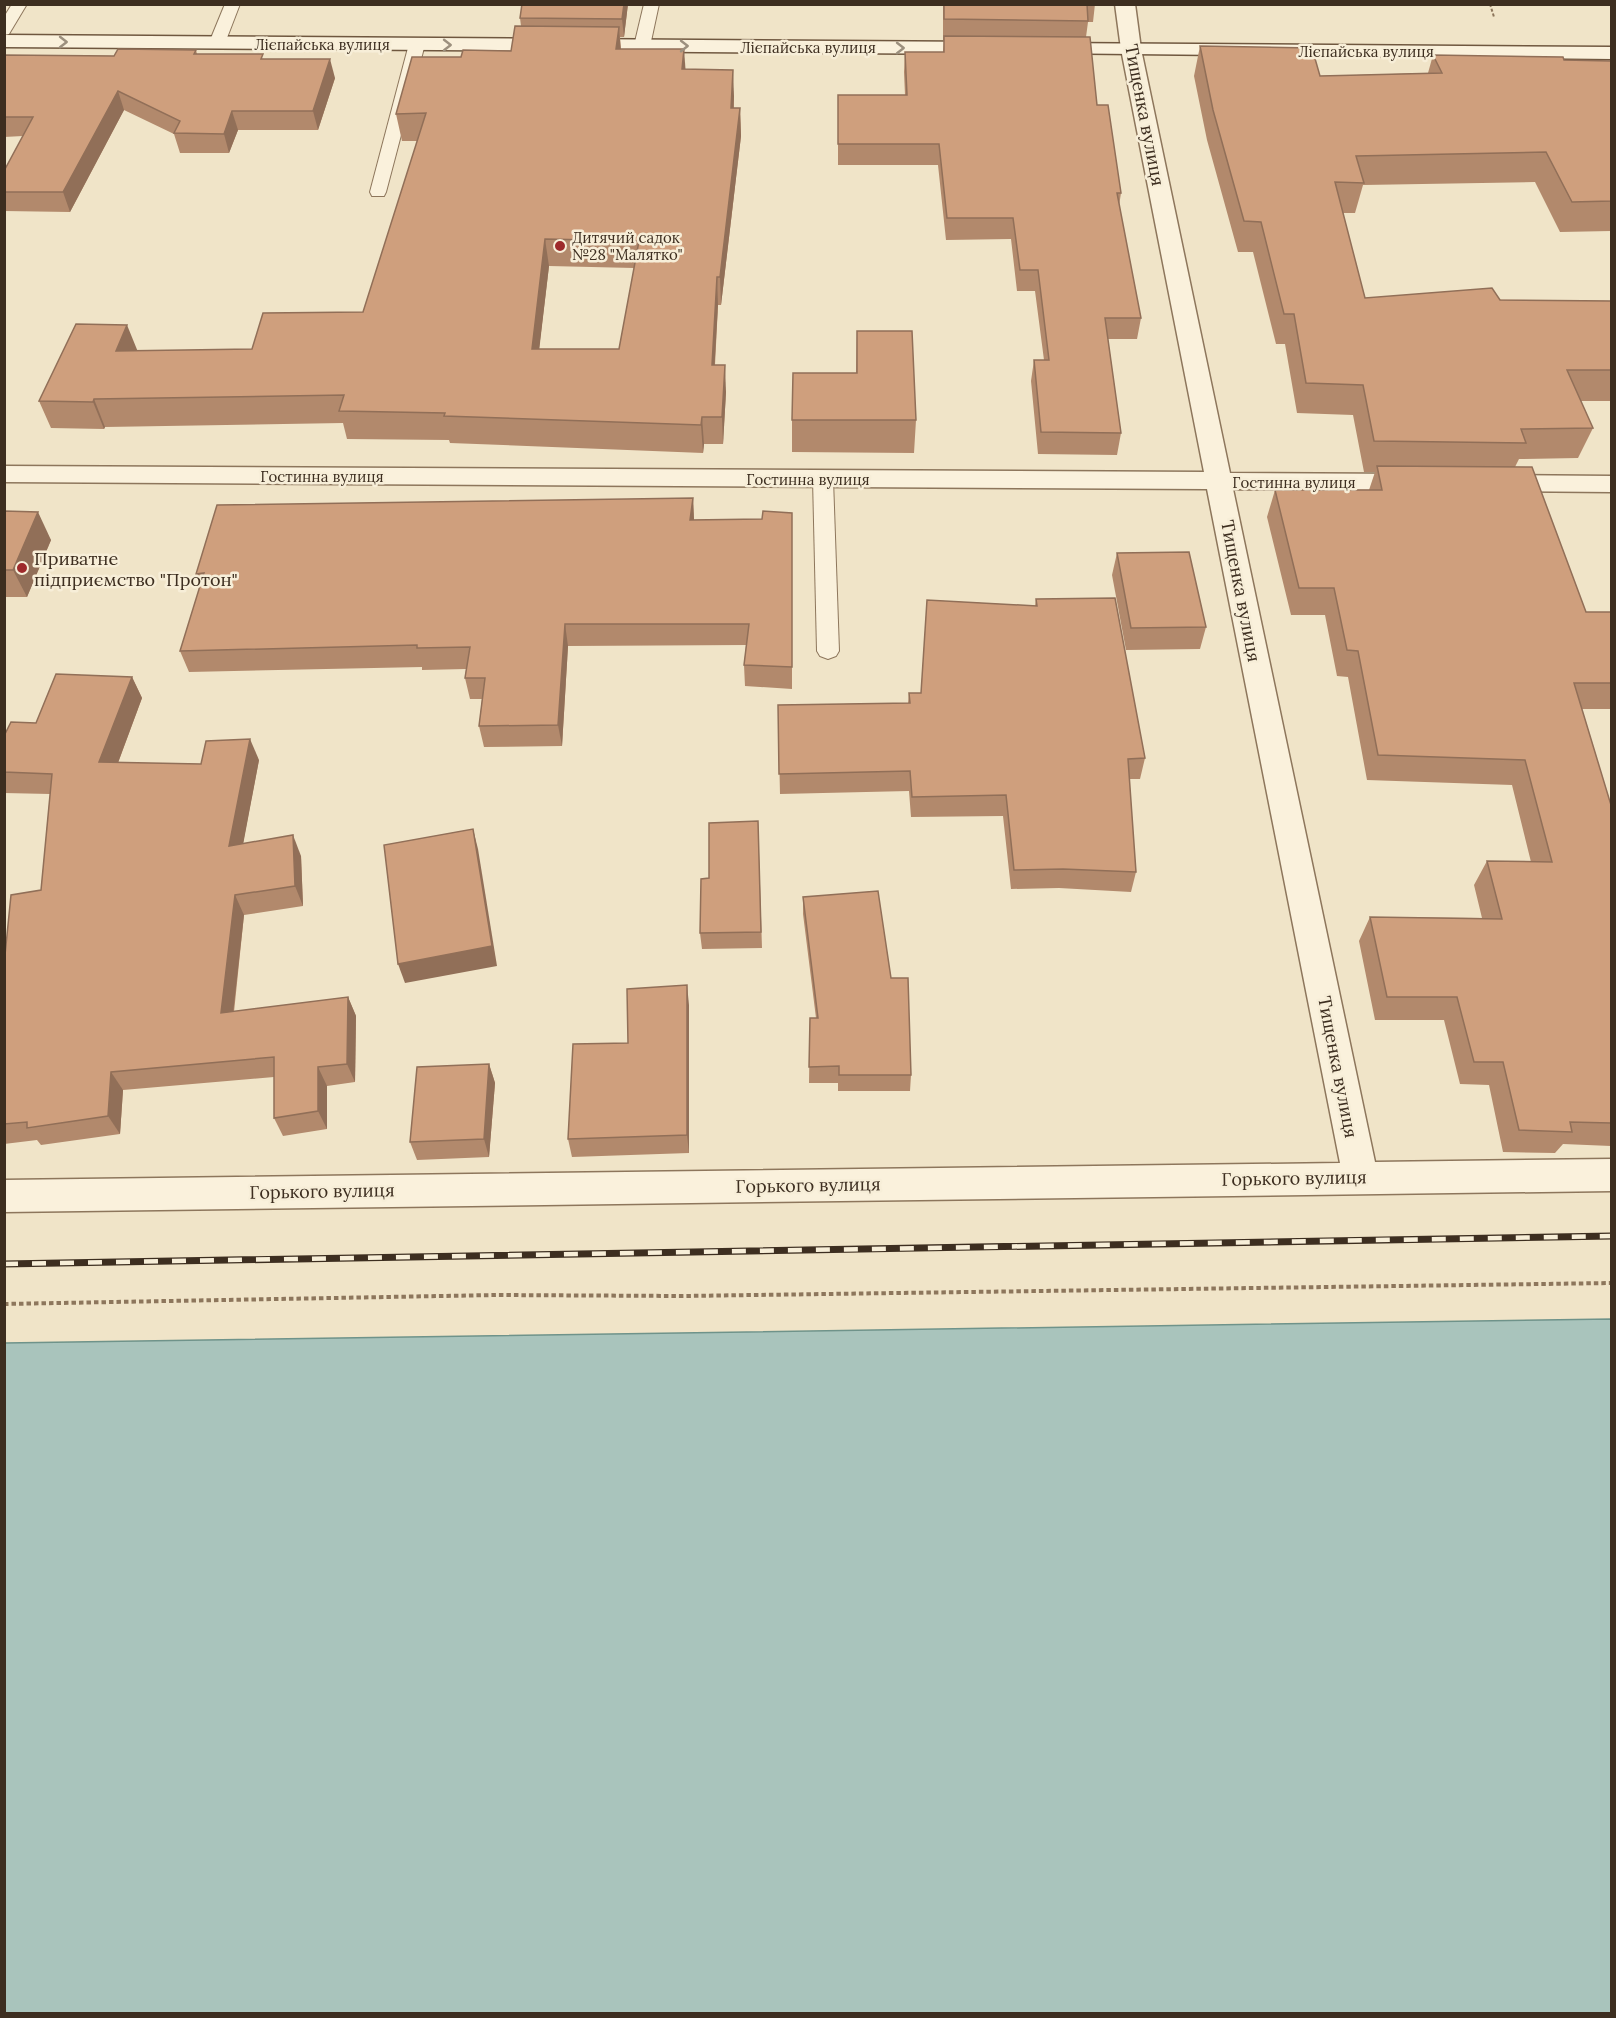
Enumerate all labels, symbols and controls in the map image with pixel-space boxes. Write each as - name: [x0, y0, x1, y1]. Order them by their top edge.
- street label: Лієпайська вулиця: [254, 35, 390, 54]
- one-way arrow: [58, 36, 67, 48]
- one-way arrow: [442, 38, 451, 51]
- street label: Лієпайська вулиця: [740, 38, 876, 57]
- one-way arrow: [679, 40, 688, 52]
- one-way arrow: [895, 42, 904, 54]
- street label: Тищенка вулиця: [1120, 42, 1170, 188]
- street label: Лієпайська вулиця: [1298, 42, 1434, 61]
- place label: Дитячий садок №28 "Малятко": [572, 228, 683, 264]
- marker: Дитячий садок №28 "Малятко": [553, 239, 567, 253]
- street label: Гостинна вулиця: [260, 467, 384, 486]
- street label: Гостинна вулиця: [746, 470, 870, 489]
- street label: Гостинна вулиця: [1232, 473, 1356, 492]
- street label: Тищенка вулиця: [1216, 518, 1266, 664]
- place label: Приватне підприємство "Протон": [34, 547, 238, 591]
- marker: Приватне підприємство "Протон": [15, 561, 29, 575]
- street label: Тищенка вулиця: [1313, 994, 1363, 1140]
- street label: Горького вулиця: [1221, 1165, 1367, 1191]
- street label: Горького вулиця: [735, 1172, 881, 1198]
- street label: Горького вулиця: [249, 1178, 395, 1204]

